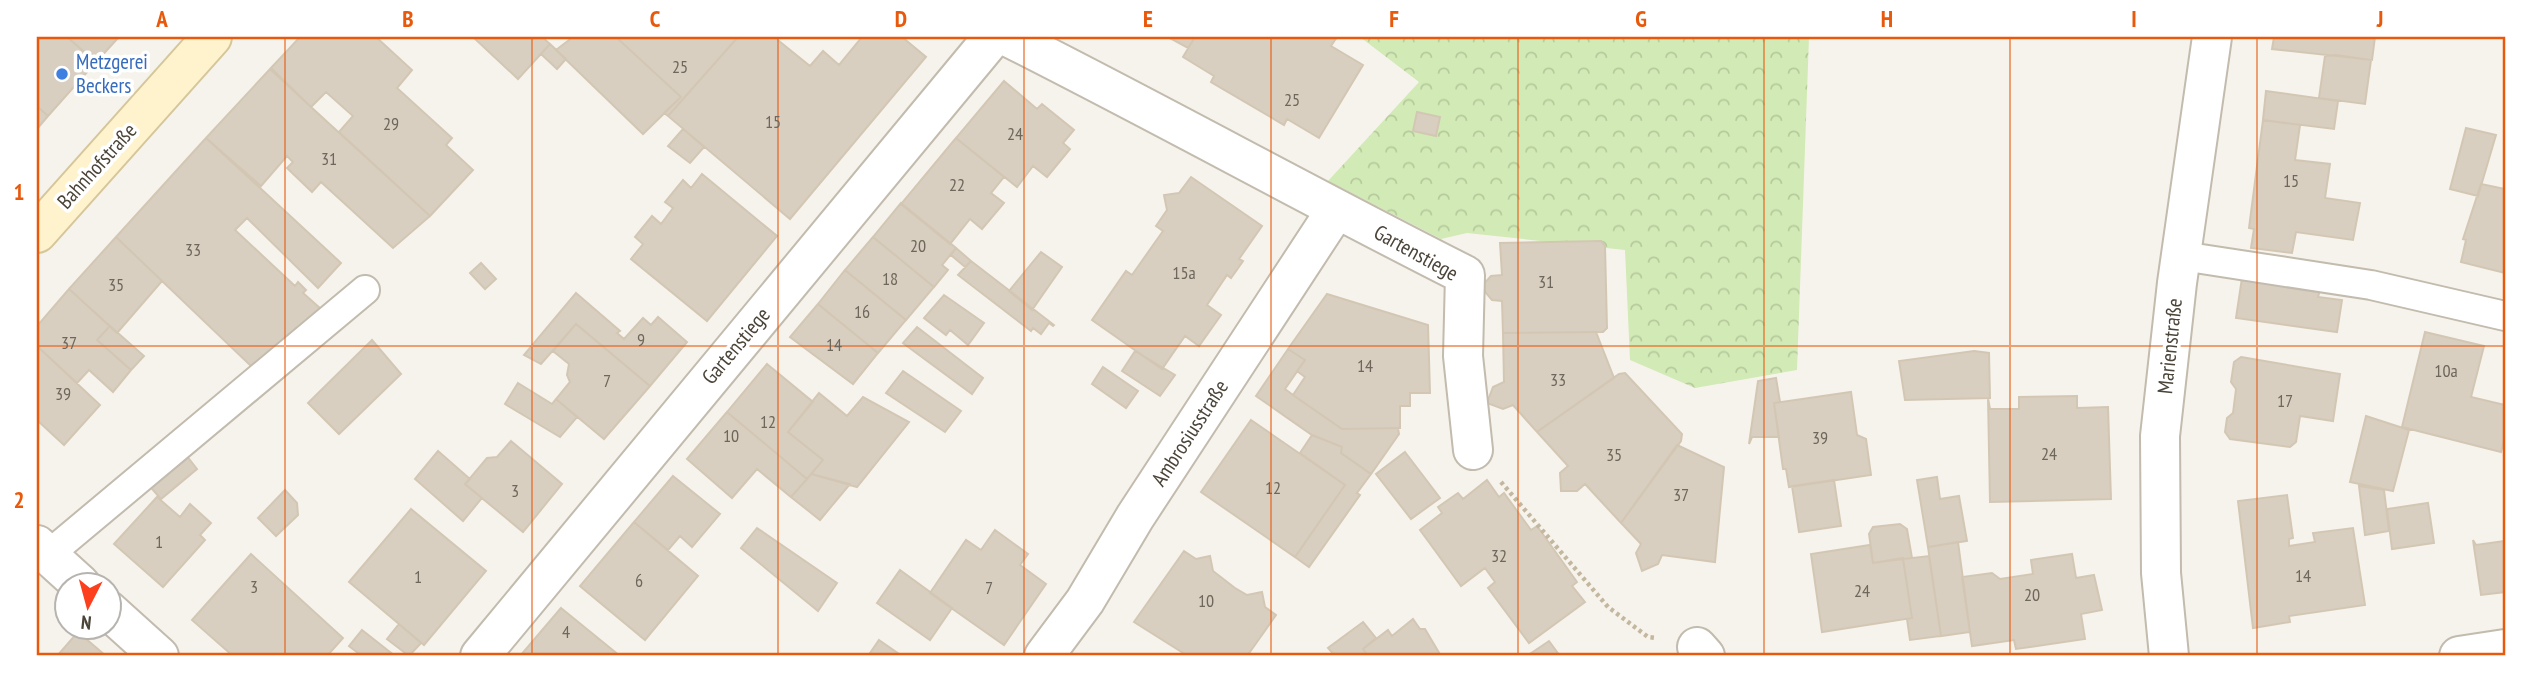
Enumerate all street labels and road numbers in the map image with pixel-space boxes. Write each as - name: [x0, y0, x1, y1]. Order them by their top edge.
- street label: Bahnhofstraße: [51, 117, 142, 214]
- street label: Gartenstiege: [1369, 218, 1463, 287]
- street label: Marienstraße: [2151, 297, 2188, 395]
- street label: Gartenstiege: [696, 302, 776, 390]
- street label: Ambrosiusstraße: [1145, 374, 1234, 491]

